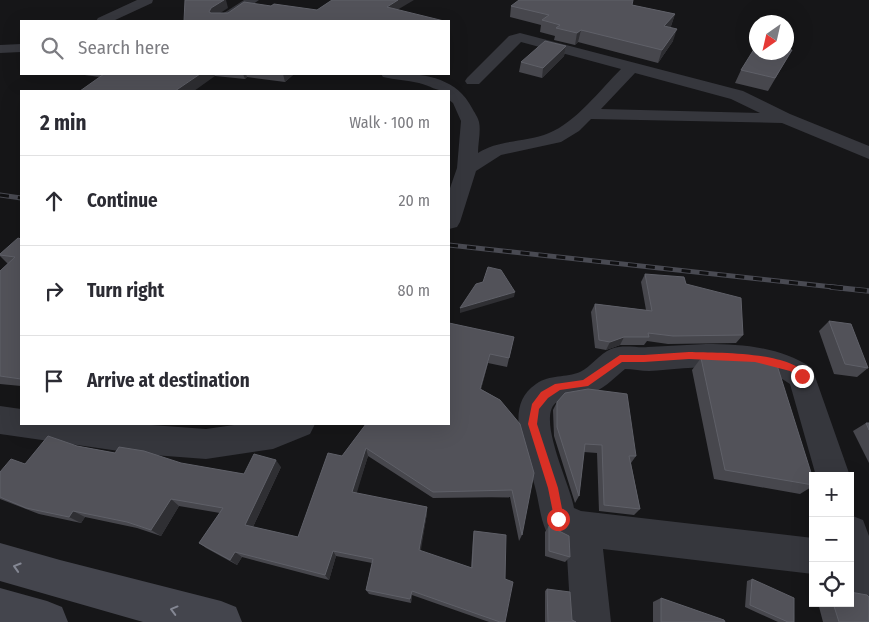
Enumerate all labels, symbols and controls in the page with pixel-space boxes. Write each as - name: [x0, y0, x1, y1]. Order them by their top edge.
- north arrow: [749, 15, 794, 60]
- search box: [20, 20, 450, 75]
- icon: search: [38, 34, 66, 62]
- text: Search here: [78, 36, 170, 59]
- text: 2 min: [40, 110, 87, 136]
- text: Walk · 100 m: [349, 113, 430, 132]
- icon: ahead: [40, 187, 68, 215]
- text: Continue: [87, 189, 158, 212]
- text: 20 m: [399, 191, 430, 210]
- icon: right: [40, 277, 68, 305]
- text: Turn right: [87, 279, 164, 302]
- text: 80 m: [398, 281, 430, 300]
- route end: [791, 365, 814, 388]
- icon: arrive: [40, 367, 68, 395]
- text: Arrive at destination: [87, 369, 250, 392]
- map controls: [809, 472, 854, 607]
- button: +: [809, 472, 854, 517]
- route start: [547, 508, 570, 531]
- button: −: [809, 517, 854, 562]
- button: locate: [809, 562, 854, 607]
- one-way arrow: [13, 563, 22, 573]
- one-way arrow: [169, 605, 178, 616]

